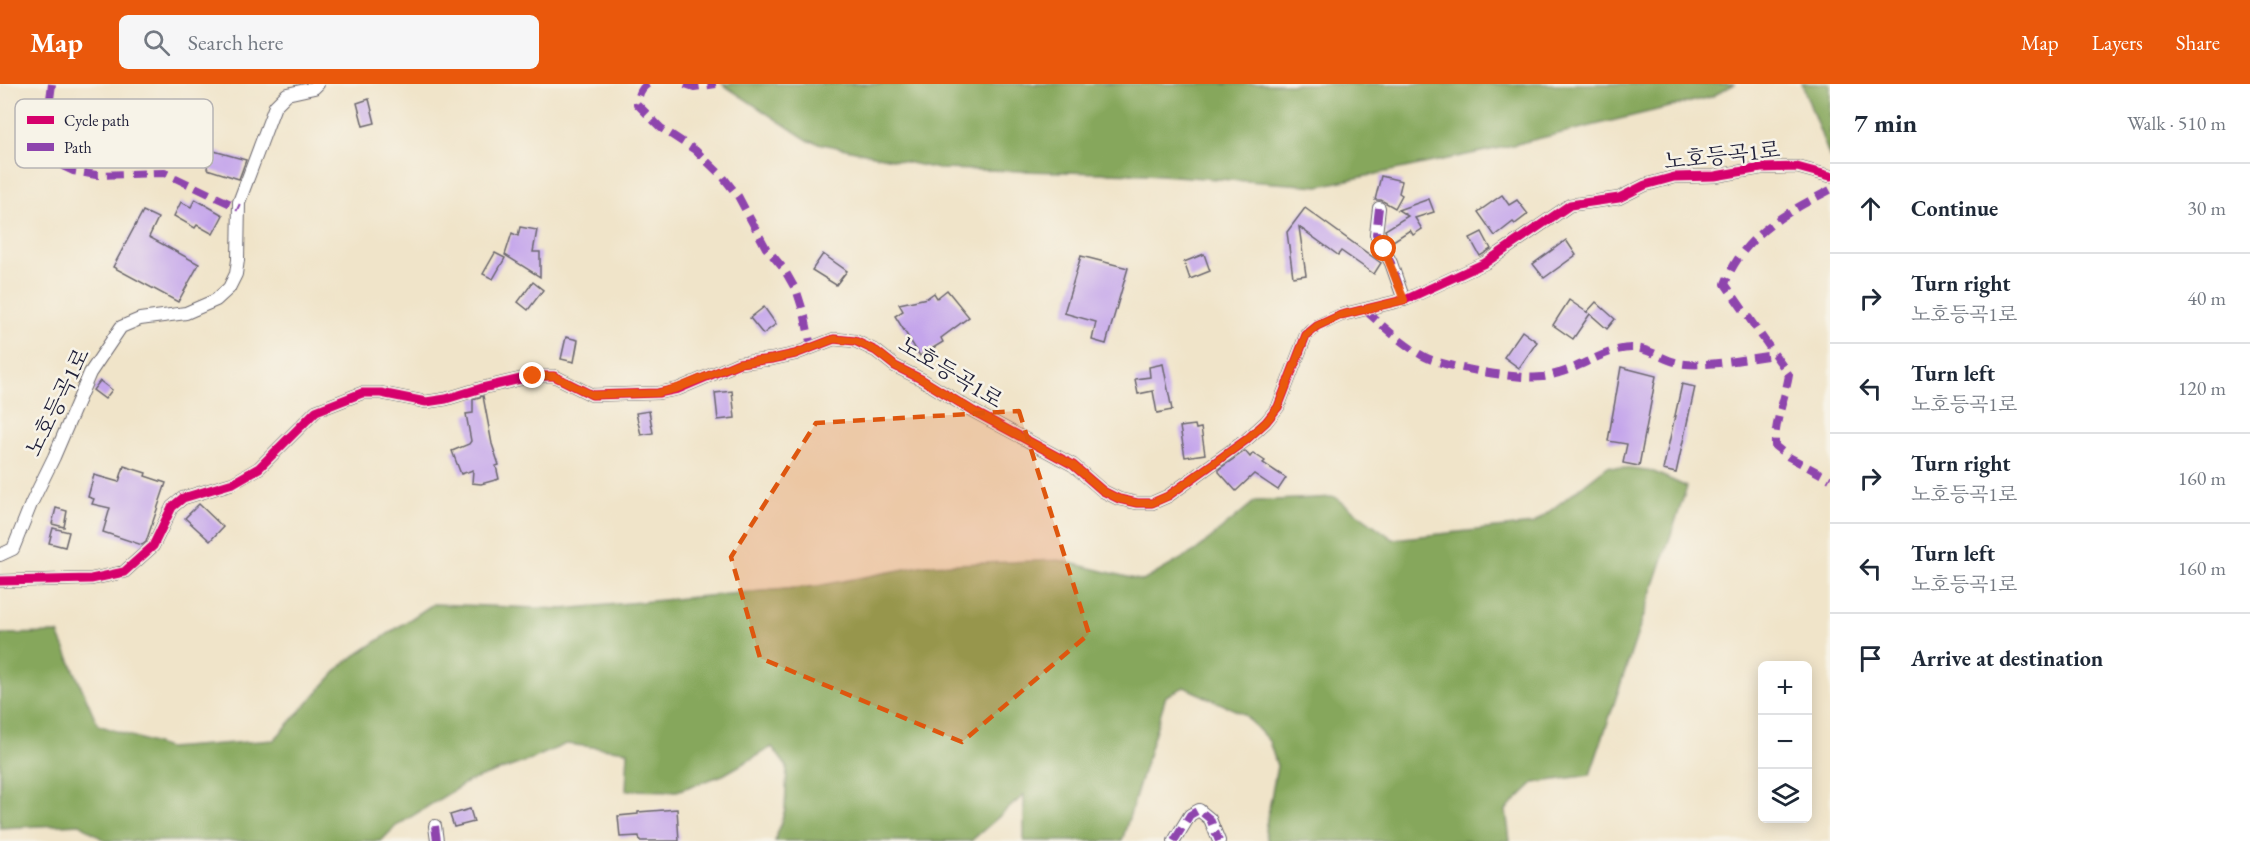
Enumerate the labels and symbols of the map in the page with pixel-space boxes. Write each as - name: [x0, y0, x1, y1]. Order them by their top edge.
- legend: [15, 99, 213, 168]
- text: Cycle path: [64, 110, 129, 131]
- street label: 노호등곡1로: [1662, 135, 1782, 176]
- text: Path: [64, 137, 92, 158]
- route start: [1370, 235, 1396, 261]
- street label: 노호등곡1로: [893, 330, 1008, 415]
- street label: 노호등곡1로: [19, 343, 96, 461]
- route end: [519, 362, 545, 388]

